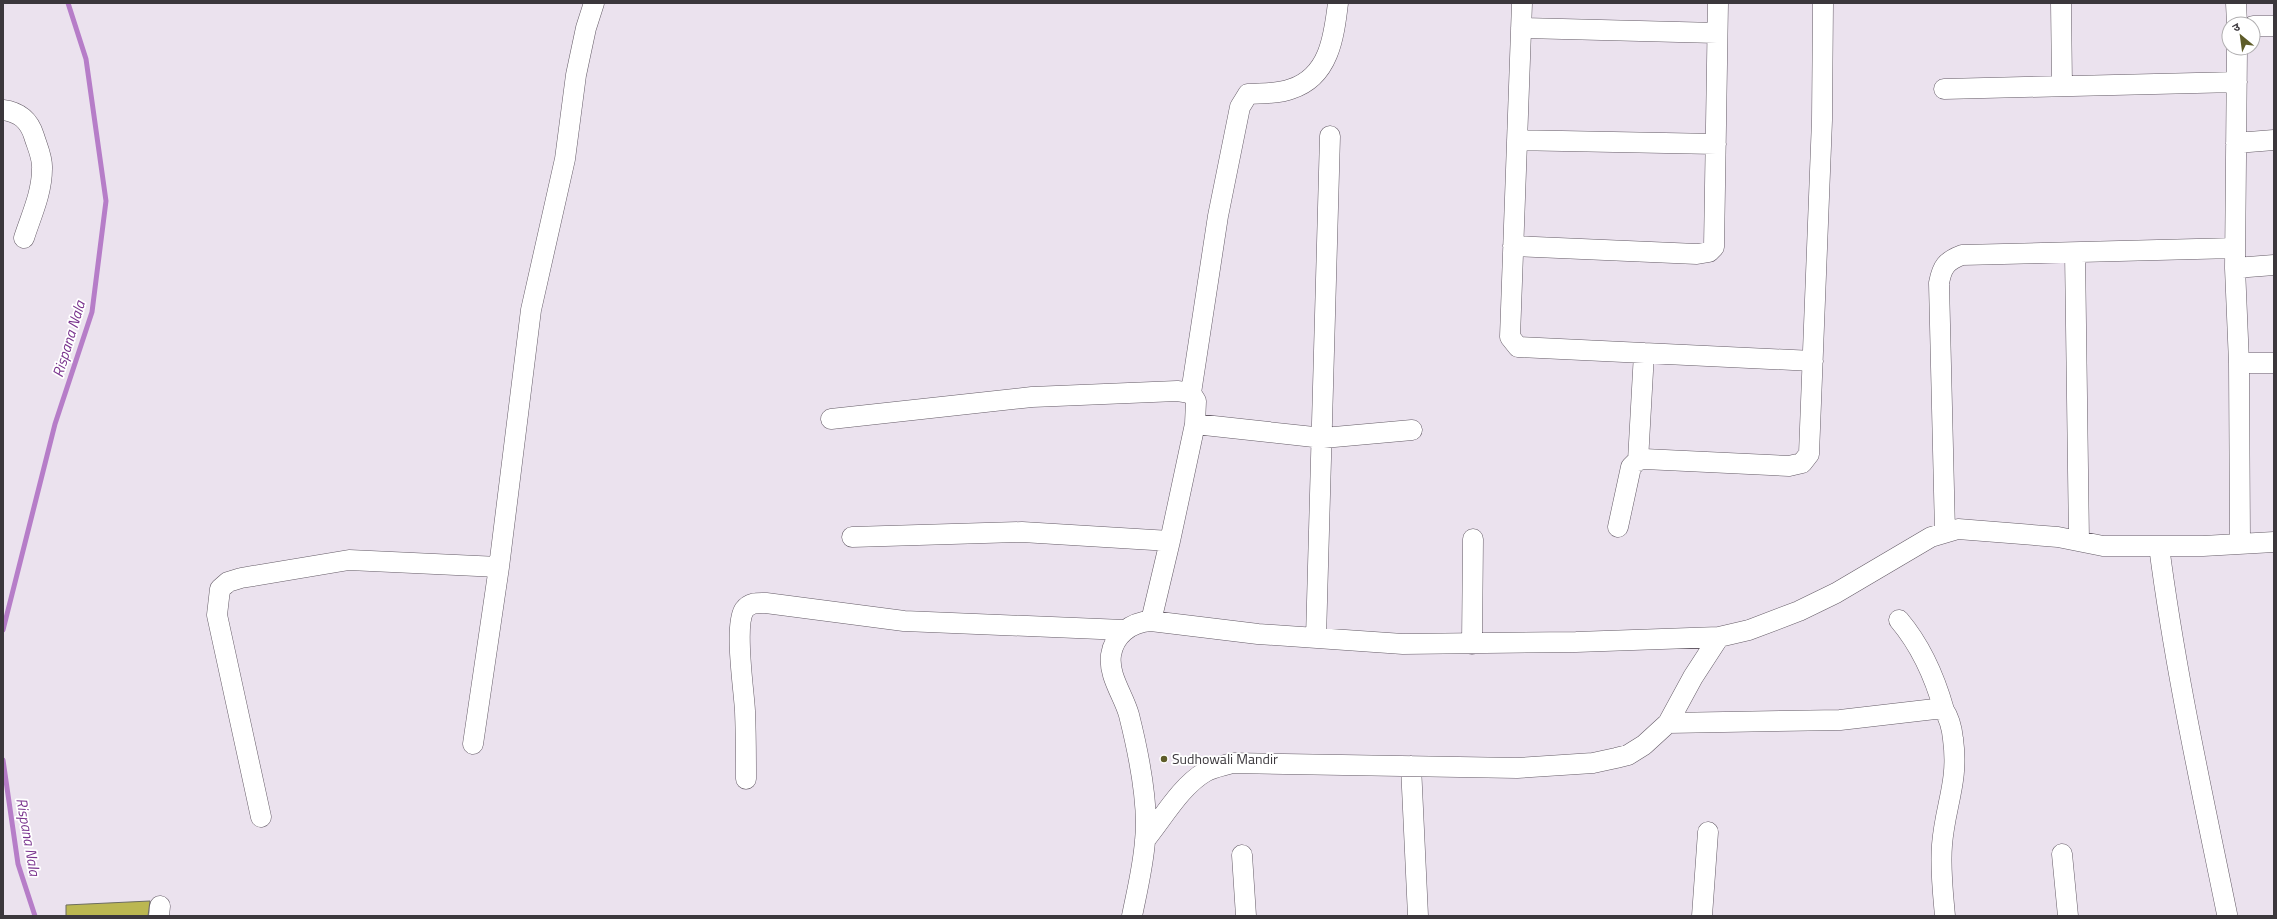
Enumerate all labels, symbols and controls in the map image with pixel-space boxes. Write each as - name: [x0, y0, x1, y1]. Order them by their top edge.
- north arrow: [2221, 16, 2261, 56]
- text: उ: [2229, 18, 2243, 36]
- water label: Rispana Nala: [46, 296, 91, 380]
- place label: Sudhowali Mandir: [1172, 748, 1278, 769]
- marker: Sudhowali Mandir: [1159, 754, 1169, 764]
- water label: Rispana Nala: [10, 796, 47, 879]

